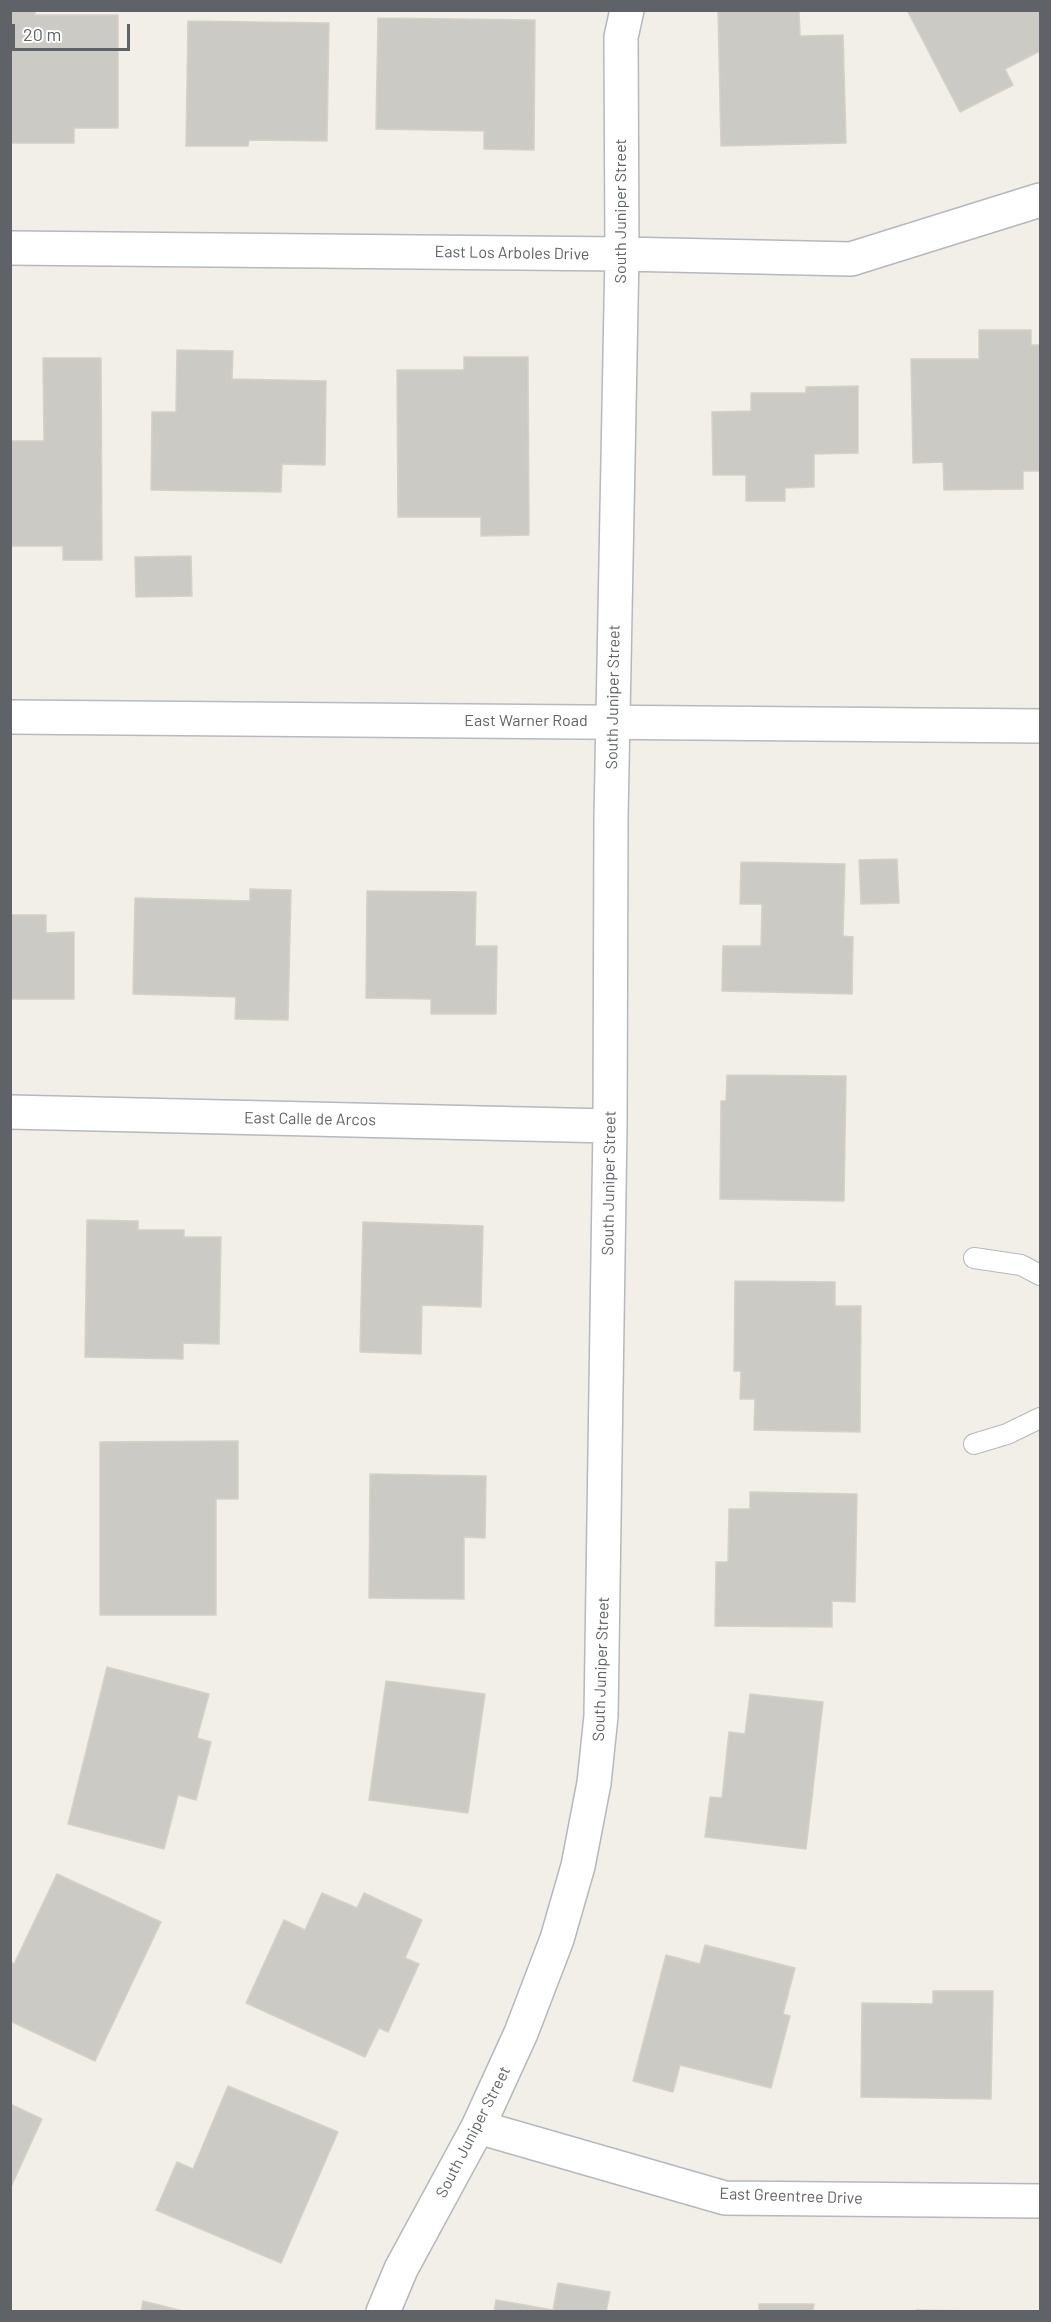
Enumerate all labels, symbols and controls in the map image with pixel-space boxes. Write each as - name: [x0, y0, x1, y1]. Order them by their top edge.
- scale bar: [15, 12, 134, 50]
- text: 20 m: [23, 23, 61, 45]
- street label: South Juniper Street: [611, 139, 631, 283]
- street label: East Los Arboles Drive: [434, 242, 590, 264]
- street label: South Juniper Street: [602, 624, 624, 770]
- street label: East Warner Road: [464, 711, 588, 731]
- street label: East Calle de Arcos: [244, 1108, 376, 1130]
- street label: South Juniper Street: [598, 1110, 620, 1256]
- street label: South Juniper Street: [589, 1596, 613, 1742]
- street label: South Juniper Street: [432, 2063, 514, 2201]
- street label: East Greentree Drive: [719, 2184, 863, 2208]

